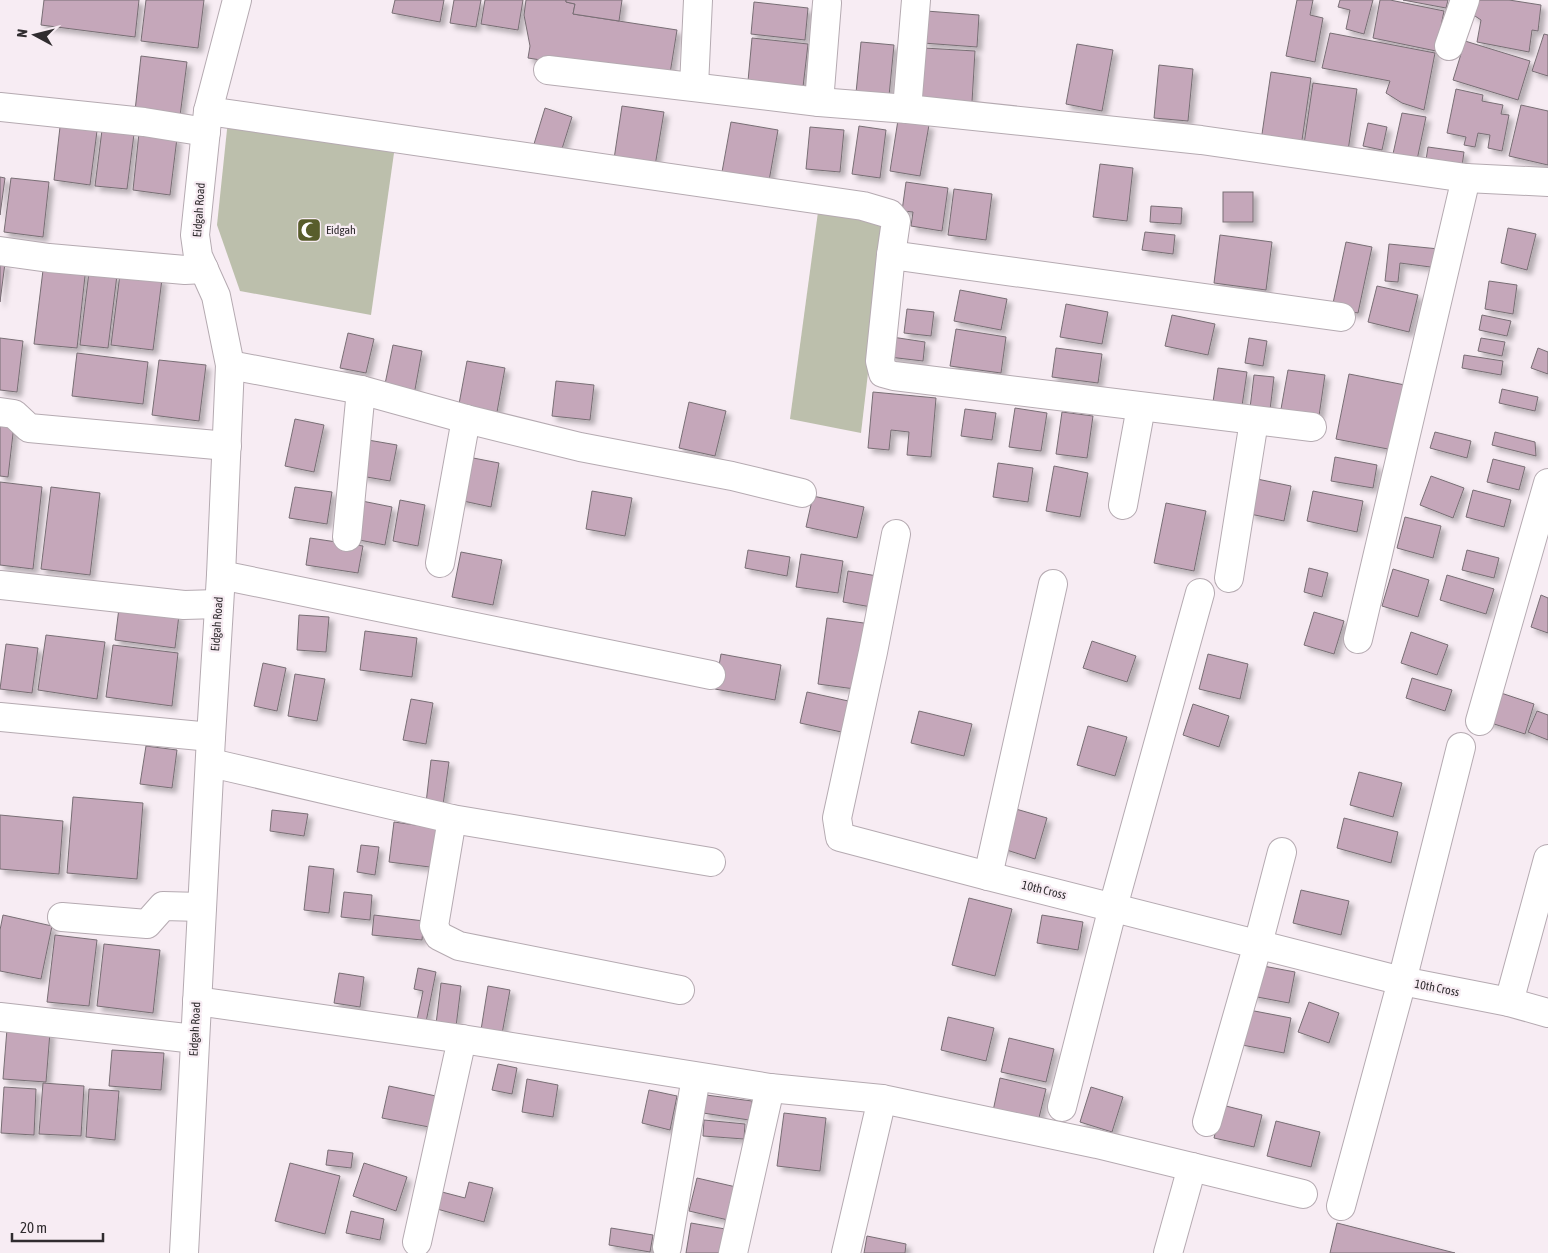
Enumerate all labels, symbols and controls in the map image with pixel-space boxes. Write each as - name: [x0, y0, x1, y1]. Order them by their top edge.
- north arrow: [10, 10, 60, 60]
- text: N: [14, 28, 31, 38]
- street label: Eidgah Road: [190, 182, 208, 238]
- mosque icon: Eidgah: [296, 217, 322, 243]
- place label: Eidgah: [326, 223, 356, 237]
- street label: Eidgah Road: [208, 596, 226, 652]
- street label: 10th Cross: [1020, 878, 1068, 902]
- street label: 10th Cross: [1413, 977, 1461, 999]
- street label: Eidgah Road: [187, 1001, 203, 1057]
- scale bar: [12, 1210, 104, 1242]
- text: 20 m: [20, 1219, 47, 1236]

